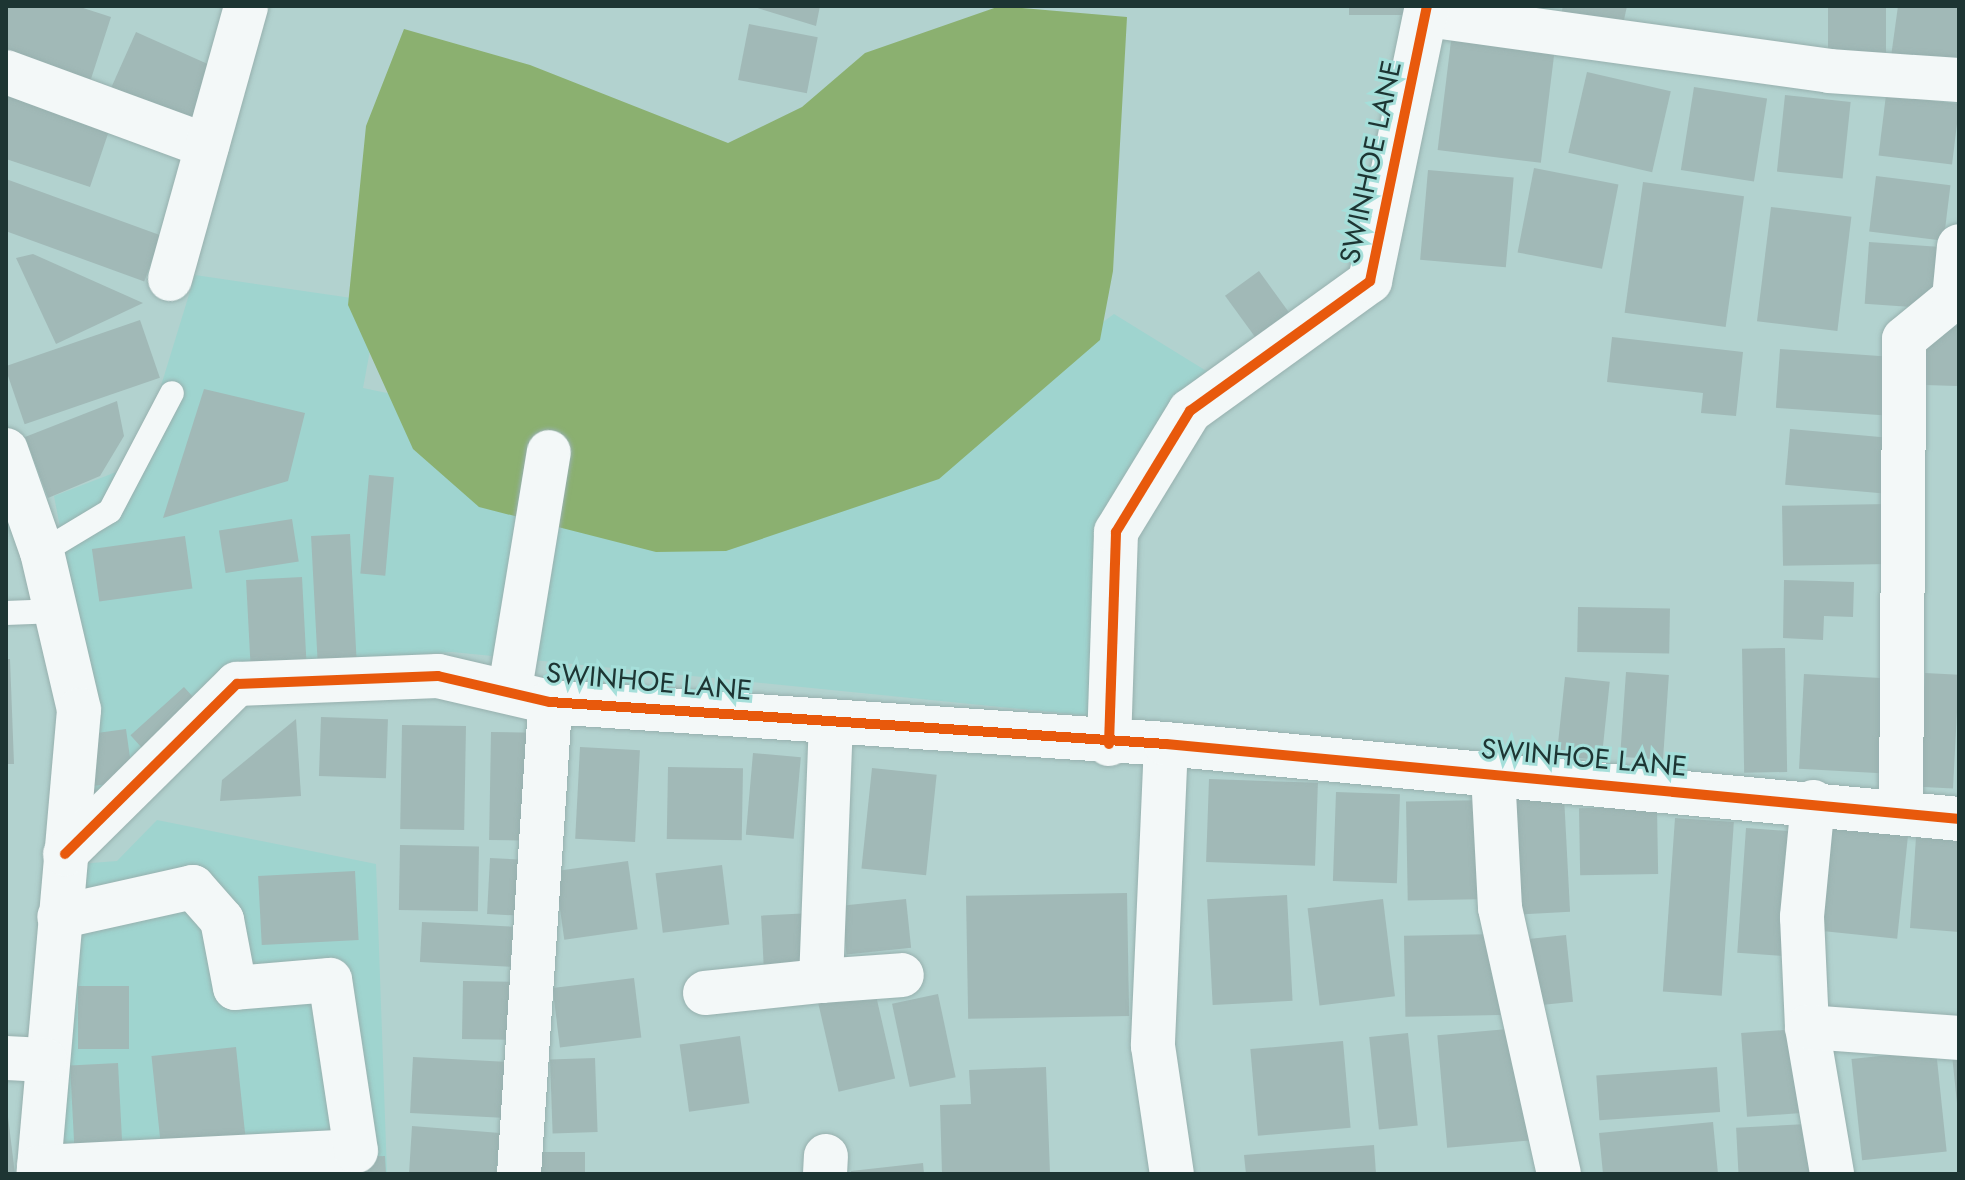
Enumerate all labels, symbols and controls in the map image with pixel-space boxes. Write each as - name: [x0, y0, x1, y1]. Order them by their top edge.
- street label: SWINHOE LANE: [1333, 57, 1409, 267]
- street label: SWINHOE LANE: [545, 656, 753, 708]
- street label: SWINHOE LANE: [1480, 732, 1688, 784]

